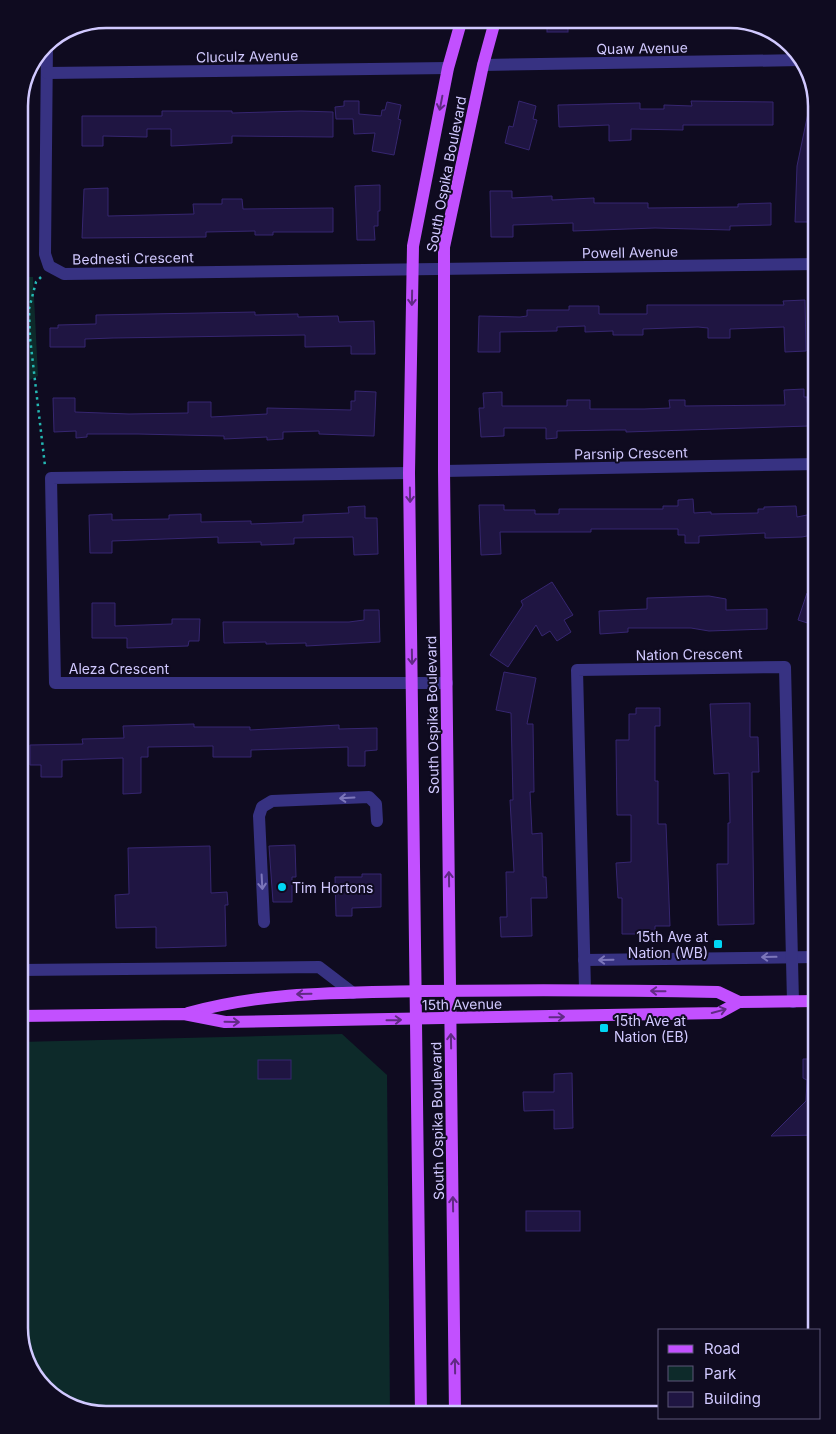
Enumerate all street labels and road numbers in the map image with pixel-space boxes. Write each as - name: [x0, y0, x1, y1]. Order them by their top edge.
- street label: Quaw Avenue: [596, 39, 688, 57]
- street label: Cluculz Avenue: [196, 47, 298, 65]
- street label: South Ospika Boulevard: [423, 95, 469, 253]
- street label: Powell Avenue: [582, 243, 678, 261]
- street label: Bednesti Crescent: [72, 248, 194, 268]
- street label: Parsnip Crescent: [574, 444, 688, 462]
- street label: South Ospika Boulevard: [422, 636, 442, 794]
- street label: Nation Crescent: [635, 645, 743, 663]
- street label: Aleza Crescent: [69, 660, 170, 677]
- street label: 15th Avenue: [422, 995, 502, 1013]
- street label: South Ospika Boulevard: [427, 1042, 447, 1200]

